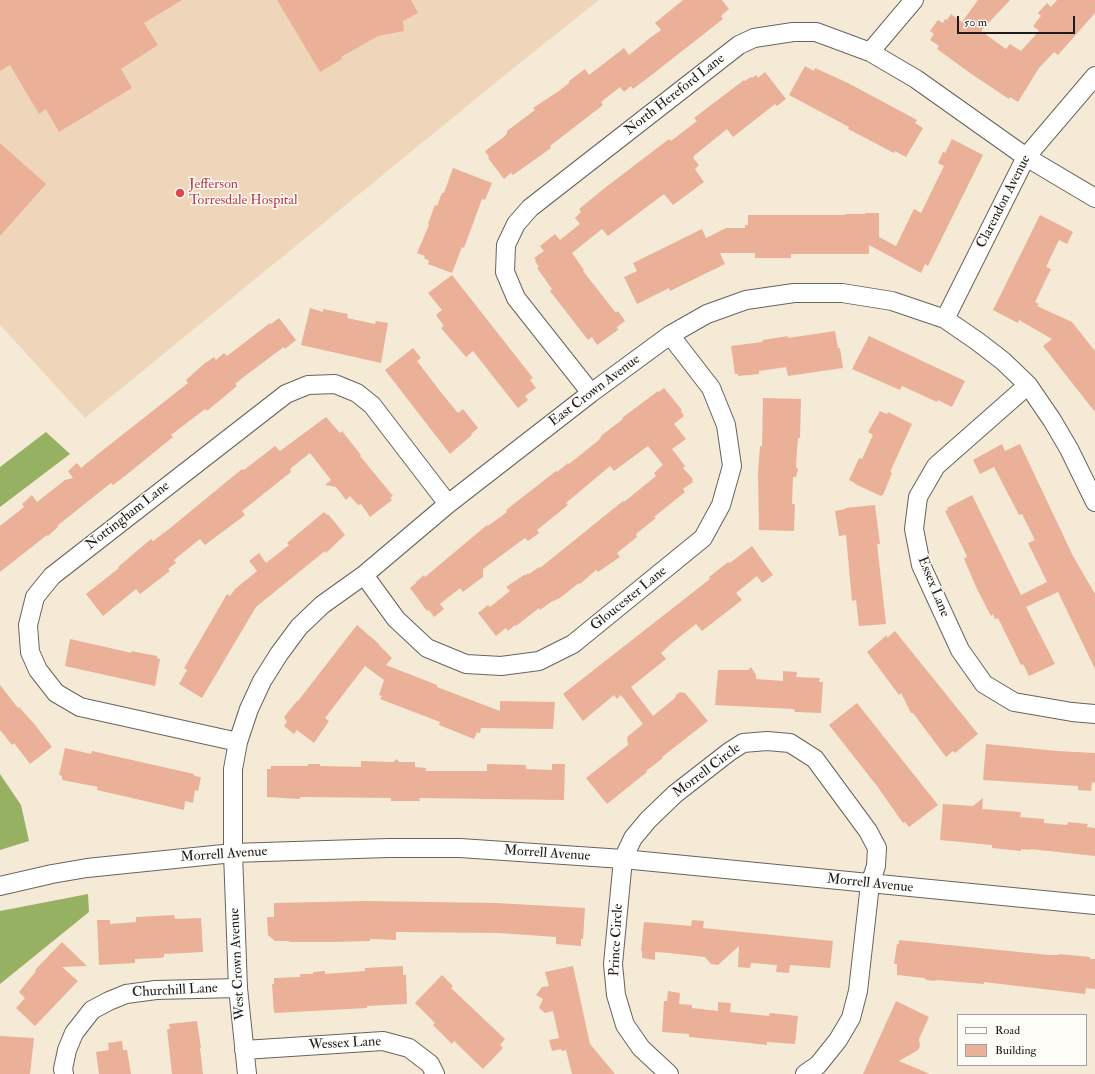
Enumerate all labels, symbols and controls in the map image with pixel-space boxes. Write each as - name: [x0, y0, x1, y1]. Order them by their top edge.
- scale bar: [959, 8, 1077, 34]
- text: 50 m: [964, 15, 987, 30]
- street label: North Hereford Lane: [622, 51, 728, 139]
- street label: Clarendon Avenue: [973, 153, 1035, 251]
- place label: Jefferson Torresdale Hospital: [189, 177, 298, 210]
- marker: Jefferson Torresdale Hospital: [174, 187, 186, 199]
- street label: East Crown Avenue: [546, 351, 644, 431]
- street label: Nottingham Lane: [83, 478, 173, 554]
- street label: Essex Lane: [913, 554, 953, 620]
- street label: Gloucester Lane: [588, 563, 670, 635]
- street label: Morrell Circle: [670, 740, 744, 802]
- street label: Morrell Avenue: [503, 843, 591, 865]
- street label: Morrell Avenue: [180, 844, 268, 866]
- street label: Morrell Avenue: [826, 871, 914, 897]
- street label: Prince Circle: [607, 903, 627, 977]
- street label: West Crown Avenue: [227, 907, 249, 1021]
- street label: Churchill Lane: [132, 980, 218, 1002]
- legend: [957, 1014, 1087, 1066]
- text: Road: [995, 1023, 1020, 1038]
- street label: Wessex Lane: [308, 1034, 382, 1054]
- text: Building: [995, 1043, 1036, 1058]

